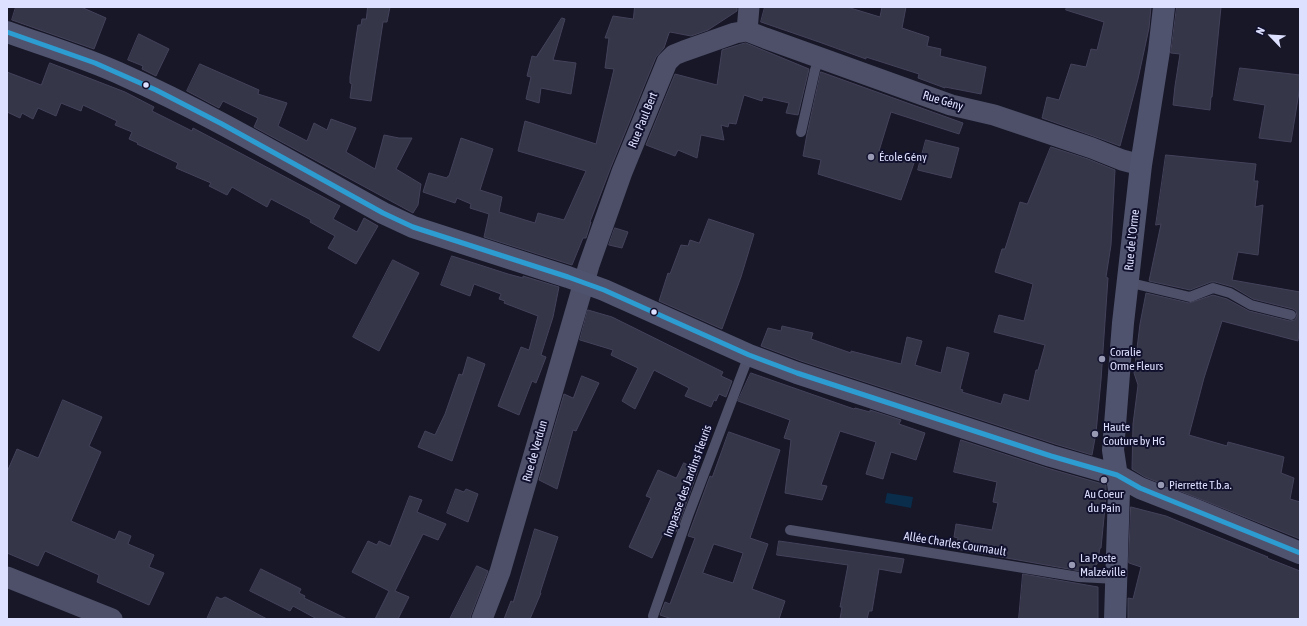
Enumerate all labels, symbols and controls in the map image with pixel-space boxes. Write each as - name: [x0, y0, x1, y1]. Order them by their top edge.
- north arrow: [1251, 16, 1291, 56]
- text: N: [1253, 25, 1267, 36]
- unlabelled marker: [141, 80, 151, 90]
- street label: Rue Gény: [921, 88, 965, 114]
- street label: Rue Paul Bert: [625, 90, 661, 150]
- place label: École Gény: [879, 150, 927, 164]
- marker: École Gény: [866, 152, 876, 162]
- street label: Rue de l'Orme: [1122, 209, 1142, 271]
- unlabelled marker: [649, 307, 659, 317]
- place label: Coralie Orme Fleurs: [1110, 345, 1163, 373]
- marker: Coralie Orme Fleurs: [1097, 354, 1107, 364]
- street label: Rue de Verdun: [519, 419, 551, 483]
- place label: Haute Couture by HG: [1103, 420, 1165, 448]
- street label: Impasse des Jardins Fleuris: [661, 423, 715, 539]
- marker: Haute Couture by HG: [1090, 429, 1100, 439]
- marker: Au Coeur du Pain: [1099, 475, 1109, 485]
- place label: Pierrette T.b.a.: [1169, 478, 1232, 492]
- marker: Pierrette T.b.a.: [1156, 480, 1166, 490]
- place label: Au Coeur du Pain: [1084, 487, 1124, 515]
- street label: Allée Charles Cournault: [903, 529, 1007, 559]
- place label: La Poste Malzéville: [1080, 551, 1126, 579]
- marker: La Poste Malzéville: [1067, 560, 1077, 570]

